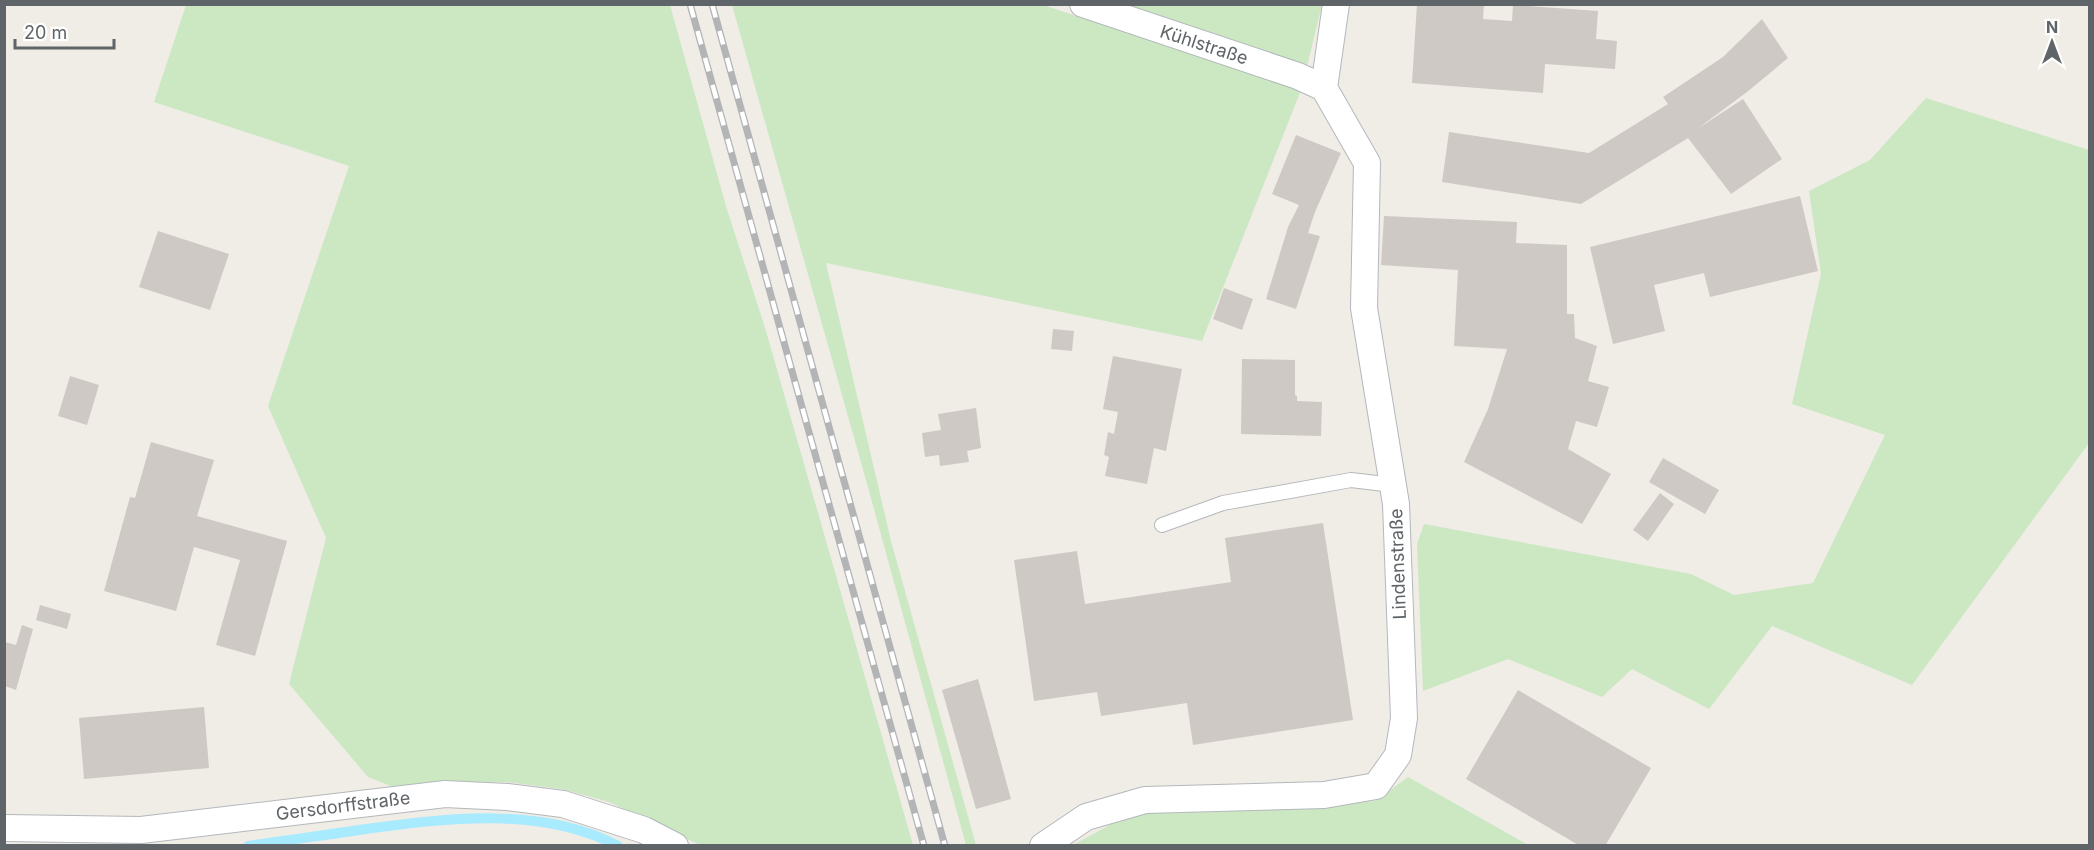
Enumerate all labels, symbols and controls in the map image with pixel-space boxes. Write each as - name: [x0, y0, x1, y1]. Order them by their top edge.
- scale bar: [15, 12, 114, 50]
- north arrow: [2022, 12, 2082, 72]
- text: N: [2046, 17, 2058, 37]
- street label: Kühlstraße: [1158, 20, 1251, 69]
- text: 20 m: [24, 22, 67, 43]
- street label: Lindenstraße: [1385, 508, 1410, 620]
- street label: Gersdorffstraße: [275, 787, 411, 824]

